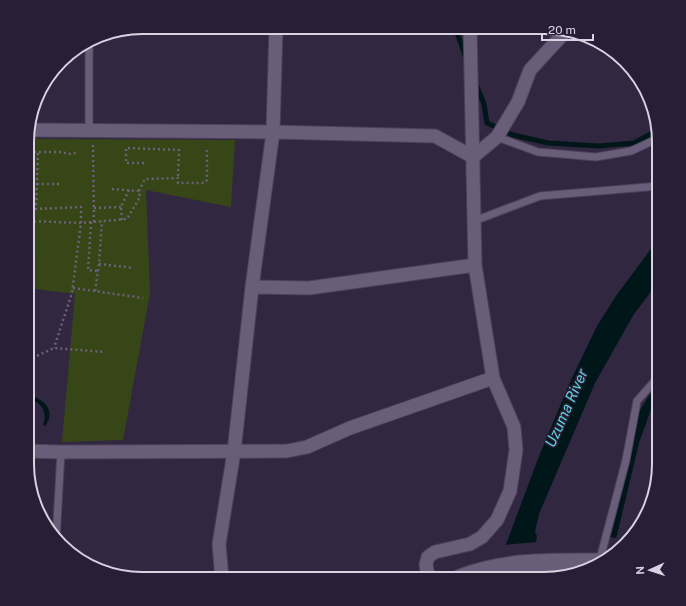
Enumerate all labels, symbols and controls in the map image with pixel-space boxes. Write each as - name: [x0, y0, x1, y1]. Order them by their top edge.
- scale bar: [542, 16, 593, 42]
- text: 20 m: [548, 23, 576, 37]
- water label: Uzuma River: [541, 366, 591, 450]
- north arrow: [630, 550, 670, 590]
- text: N: [634, 566, 646, 575]

